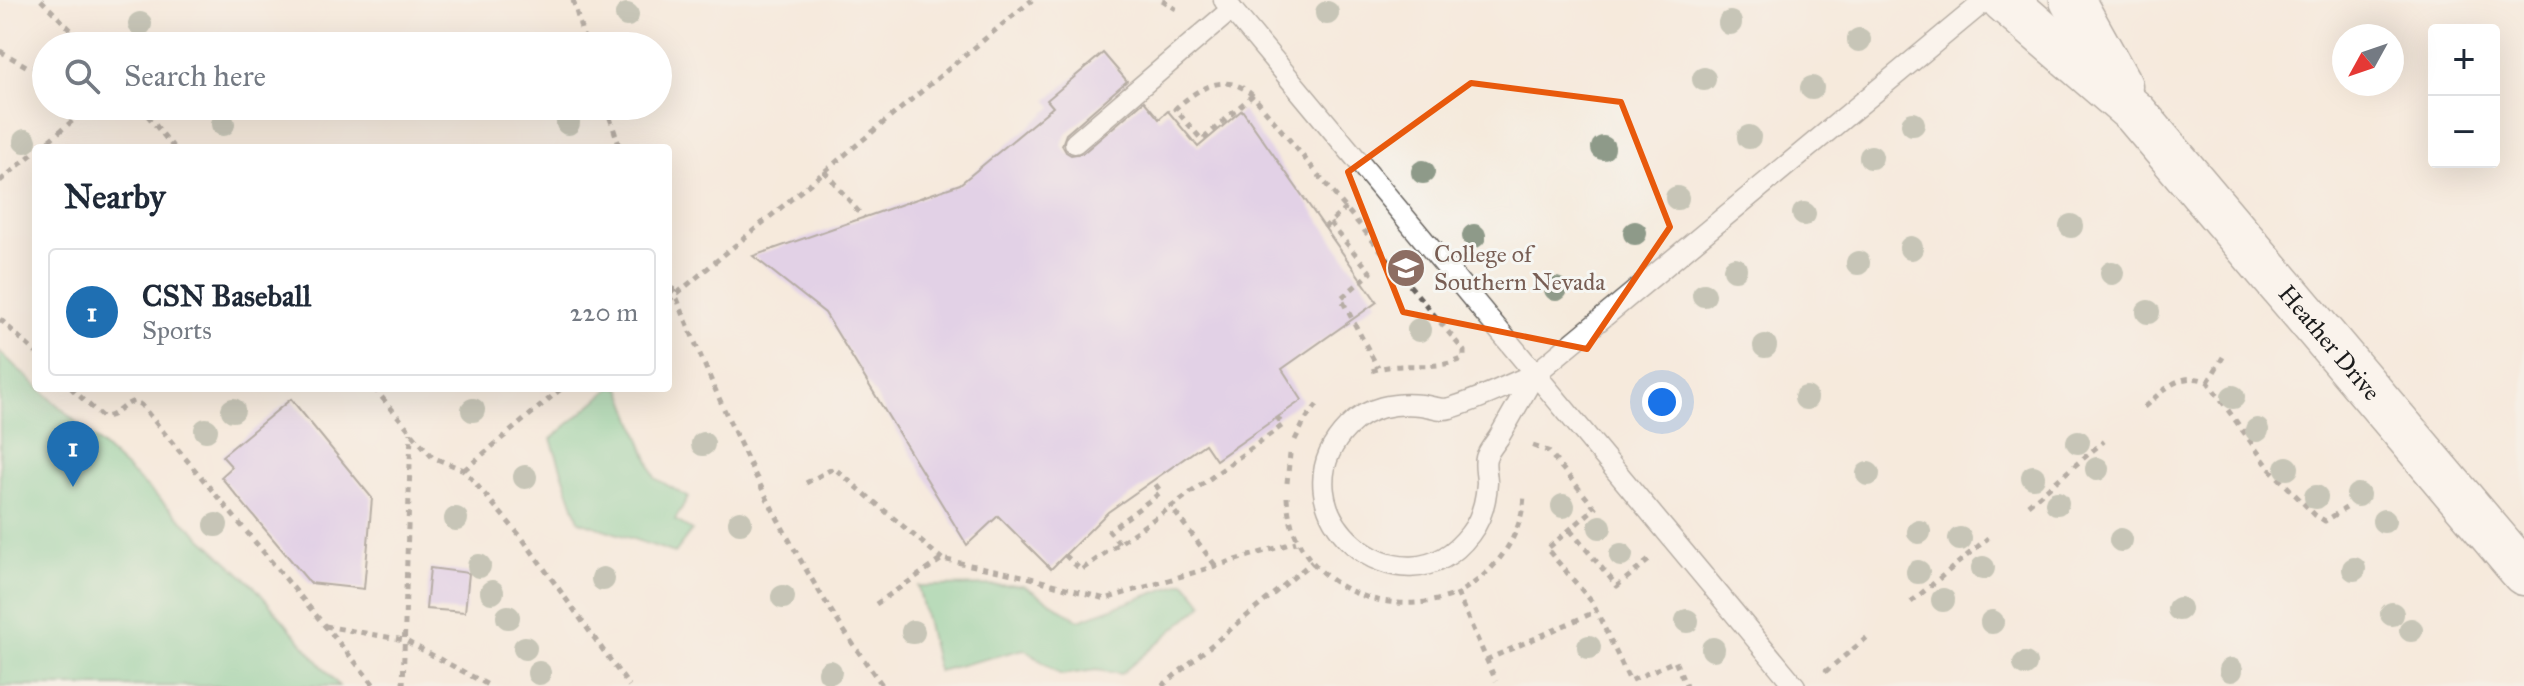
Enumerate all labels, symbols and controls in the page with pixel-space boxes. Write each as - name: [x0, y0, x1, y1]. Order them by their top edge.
- north arrow: [2332, 24, 2404, 96]
- map controls: [2428, 24, 2500, 168]
- button: +: [2428, 24, 2500, 96]
- search box: [32, 32, 672, 120]
- icon: search: [60, 54, 104, 98]
- text: Search here: [124, 58, 266, 94]
- button: −: [2428, 96, 2500, 168]
- text: Nearby: [64, 176, 166, 217]
- place label: College of Southern Nevada: [1434, 239, 1606, 297]
- school or university icon: College of Southern Nevada: [1385, 247, 1427, 289]
- text: CSN Baseball: [142, 278, 311, 314]
- street label: Heather Drive: [2272, 279, 2387, 407]
- text: 1: [87, 296, 97, 328]
- text: 220 m: [570, 296, 638, 328]
- text: Sports: [142, 314, 212, 346]
- your location: [1642, 382, 1682, 422]
- pin: 1: [47, 421, 99, 487]

